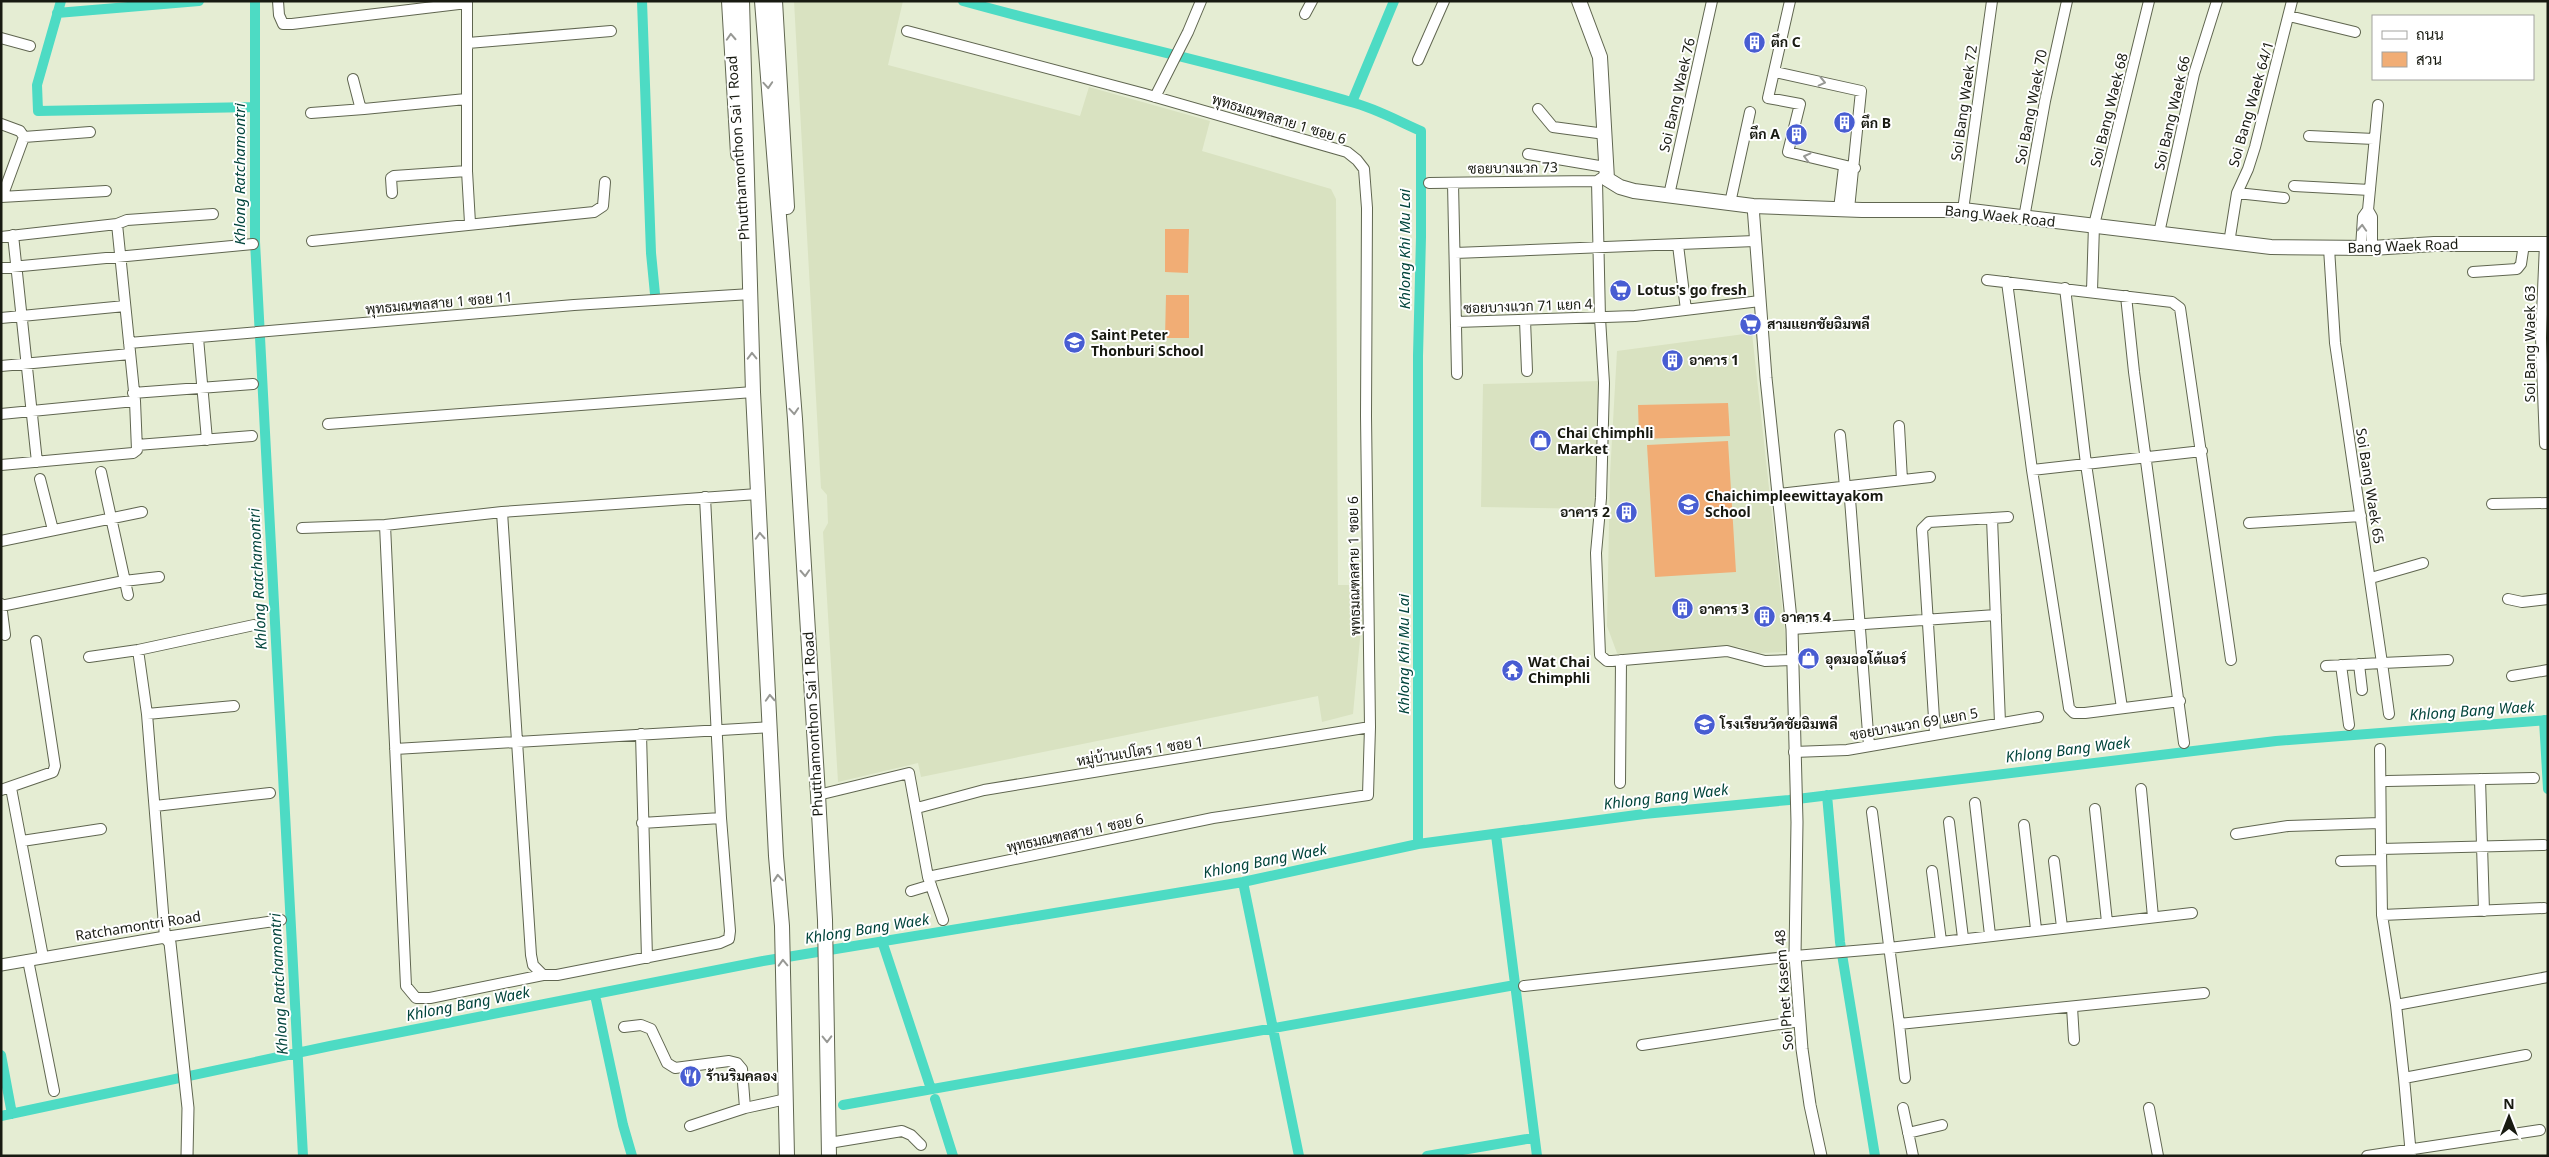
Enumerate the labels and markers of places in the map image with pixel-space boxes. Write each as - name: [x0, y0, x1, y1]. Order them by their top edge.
- building icon: ตึก C: [1743, 30, 1767, 54]
- place label: ตึก C: [1771, 32, 1801, 51]
- building icon: ตึก B: [1833, 111, 1857, 135]
- place label: ตึก B: [1861, 113, 1891, 132]
- building icon: ตึก A: [1784, 122, 1808, 146]
- place label: ตึก A: [1750, 124, 1780, 143]
- supermarket icon: Lotus's go fresh: [1609, 278, 1633, 302]
- place label: Lotus's go fresh: [1637, 280, 1747, 299]
- supermarket icon: สามแยกชัยฉิมพลี: [1739, 312, 1763, 336]
- place label: สามแยกชัยฉิมพลี: [1767, 314, 1870, 333]
- place label: Saint Peter Thonburi School: [1091, 325, 1204, 360]
- school or university icon: Saint Peter Thonburi School: [1063, 331, 1087, 355]
- building icon: อาคาร 1: [1661, 348, 1685, 372]
- place label: อาคาร 1: [1689, 350, 1739, 369]
- place label: Chai Chimphli Market: [1557, 423, 1654, 458]
- shop icon: Chai Chimphli Market: [1529, 429, 1553, 453]
- place label: Chaichimpleewittayakom School: [1705, 486, 1883, 521]
- school or university icon: Chaichimpleewittayakom School: [1677, 492, 1701, 516]
- building icon: อาคาร 2: [1614, 500, 1638, 524]
- place label: อาคาร 2: [1560, 502, 1610, 521]
- building icon: อาคาร 3: [1671, 597, 1695, 621]
- place label: อาคาร 3: [1699, 599, 1749, 618]
- building icon: อาคาร 4: [1753, 605, 1777, 629]
- place label: อาคาร 4: [1781, 607, 1831, 626]
- shop icon: อุดมออโต้แอร์: [1797, 647, 1821, 671]
- place label: อุดมออโต้แอร์: [1825, 649, 1907, 670]
- place label: Wat Chai Chimphli: [1528, 652, 1590, 687]
- temple icon: Wat Chai Chimphli: [1500, 658, 1524, 682]
- school or university icon: โรงเรียนวัดชัยฉิมพลี: [1692, 712, 1716, 736]
- place label: โรงเรียนวัดชัยฉิมพลี: [1719, 714, 1838, 733]
- restaurant icon: ร้านริมคลอง: [678, 1064, 702, 1088]
- place label: ร้านริมคลอง: [706, 1066, 777, 1085]

